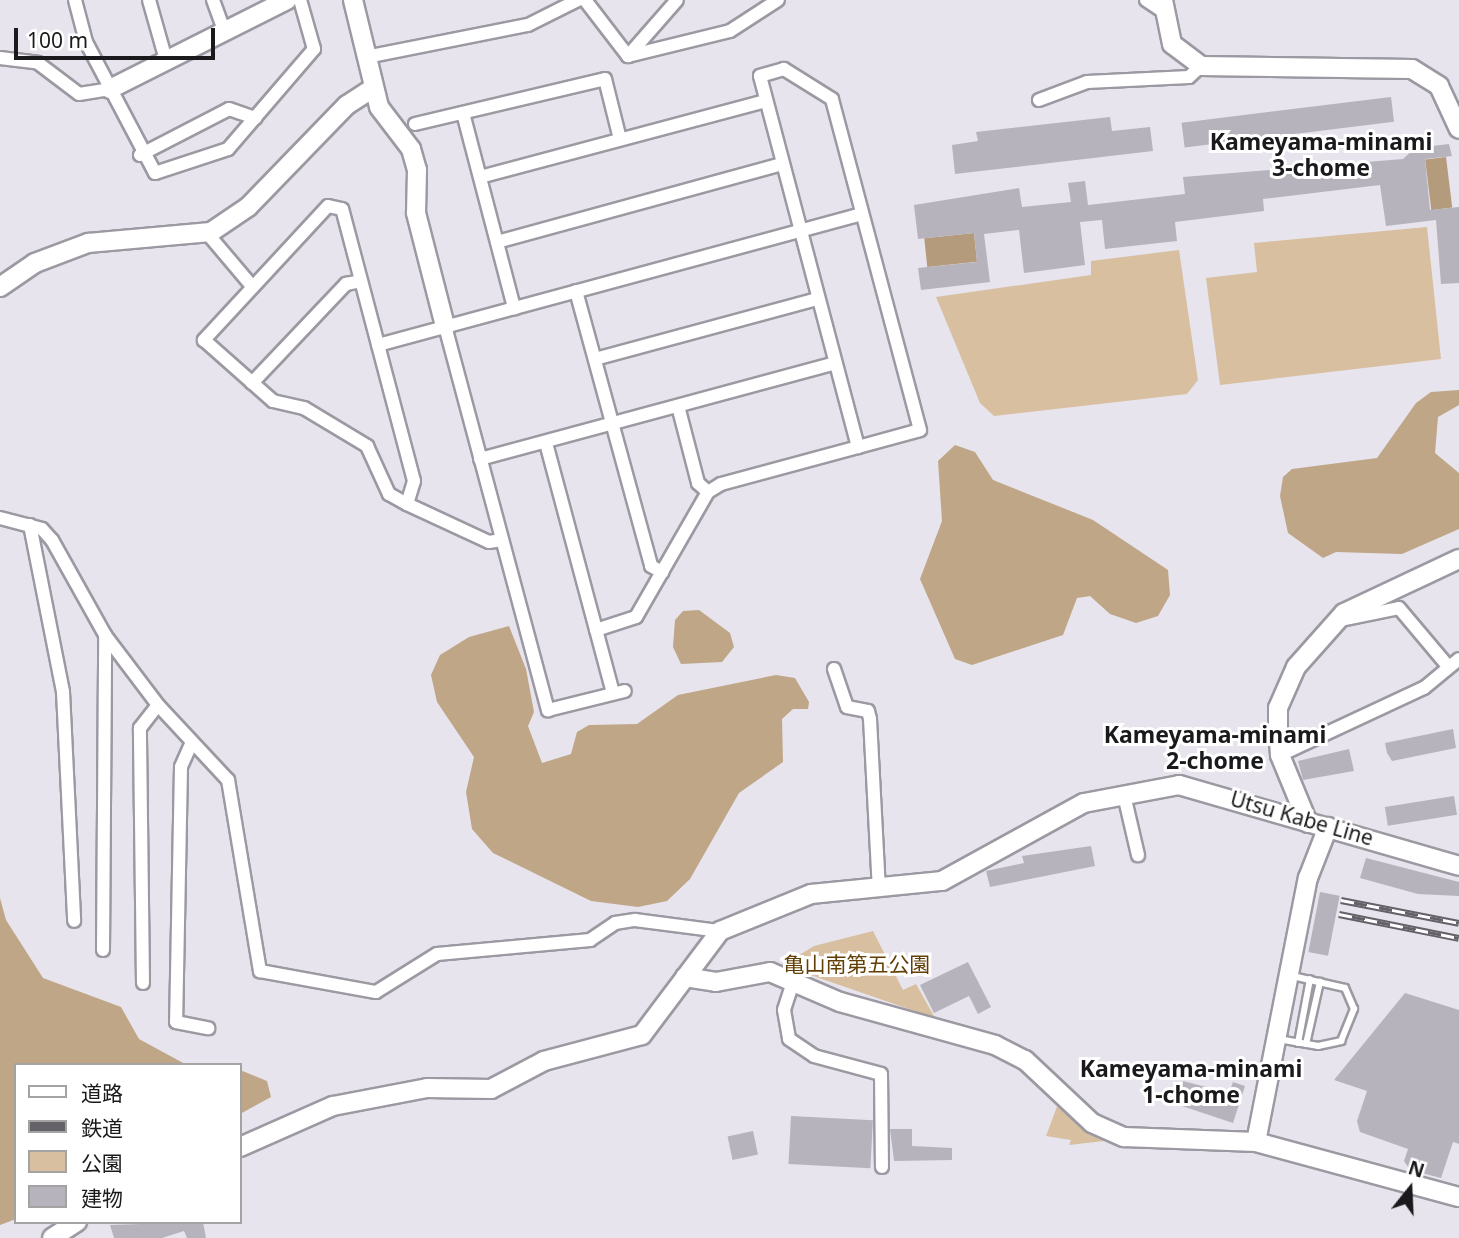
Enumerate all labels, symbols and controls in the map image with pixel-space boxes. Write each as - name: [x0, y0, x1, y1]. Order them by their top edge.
- scale bar: [18, 14, 219, 58]
- text: 100 m: [27, 26, 88, 54]
- district label: Kameyama-minami 3-chome: [1210, 127, 1432, 181]
- district label: Kameyama-minami 2-chome: [1104, 720, 1326, 774]
- street label: Utsu Kabe Line: [1228, 786, 1376, 850]
- park label: 亀山南第五公園: [784, 951, 930, 977]
- district label: Kameyama-minami 1-chome: [1080, 1054, 1302, 1108]
- legend: [14, 1063, 242, 1224]
- text: 道路: [81, 1079, 123, 1107]
- text: 鉄道: [81, 1114, 123, 1142]
- text: 公園: [81, 1149, 123, 1177]
- north arrow: [1375, 1154, 1445, 1224]
- text: N: [1405, 1154, 1428, 1184]
- text: 建物: [81, 1184, 123, 1212]

